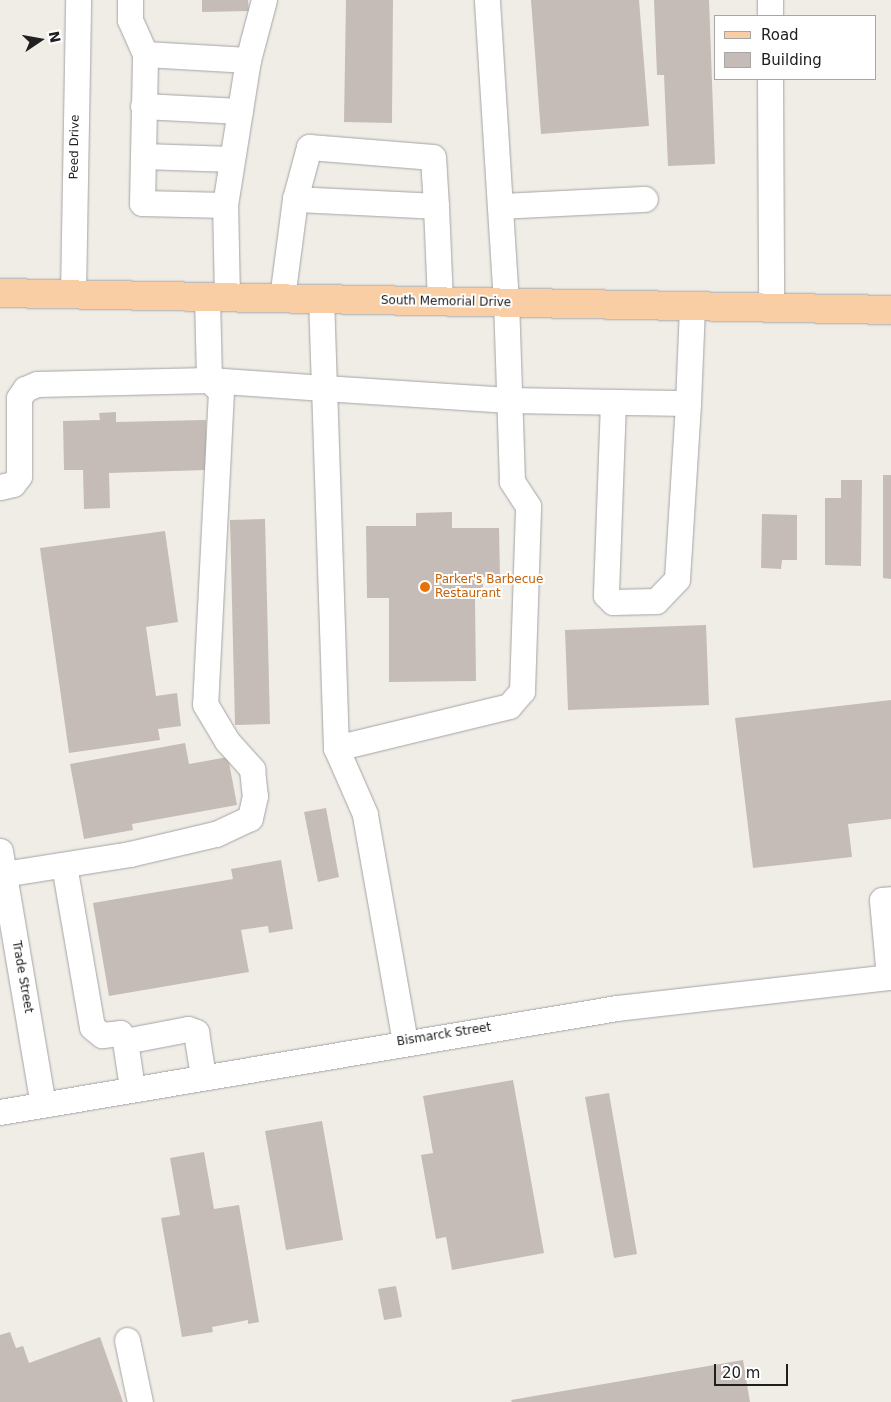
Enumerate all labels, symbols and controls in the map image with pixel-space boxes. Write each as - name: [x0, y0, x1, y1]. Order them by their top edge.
- north arrow: [15, 15, 65, 65]
- legend: [714, 15, 876, 80]
- text: Road: [761, 26, 799, 44]
- text: N: [46, 29, 64, 44]
- text: Building: [761, 51, 822, 69]
- street label: Peed Drive: [67, 114, 83, 180]
- street label: South Memorial Drive: [381, 294, 511, 310]
- place label: Parker's Barbecue Restaurant: [435, 573, 543, 601]
- marker: Parker's Barbecue Restaurant: [419, 581, 431, 593]
- street label: Trade Street: [9, 940, 35, 1014]
- street label: Bismarck Street: [396, 1020, 492, 1050]
- scale bar: [716, 1354, 790, 1386]
- text: 20 m: [722, 1364, 760, 1382]

